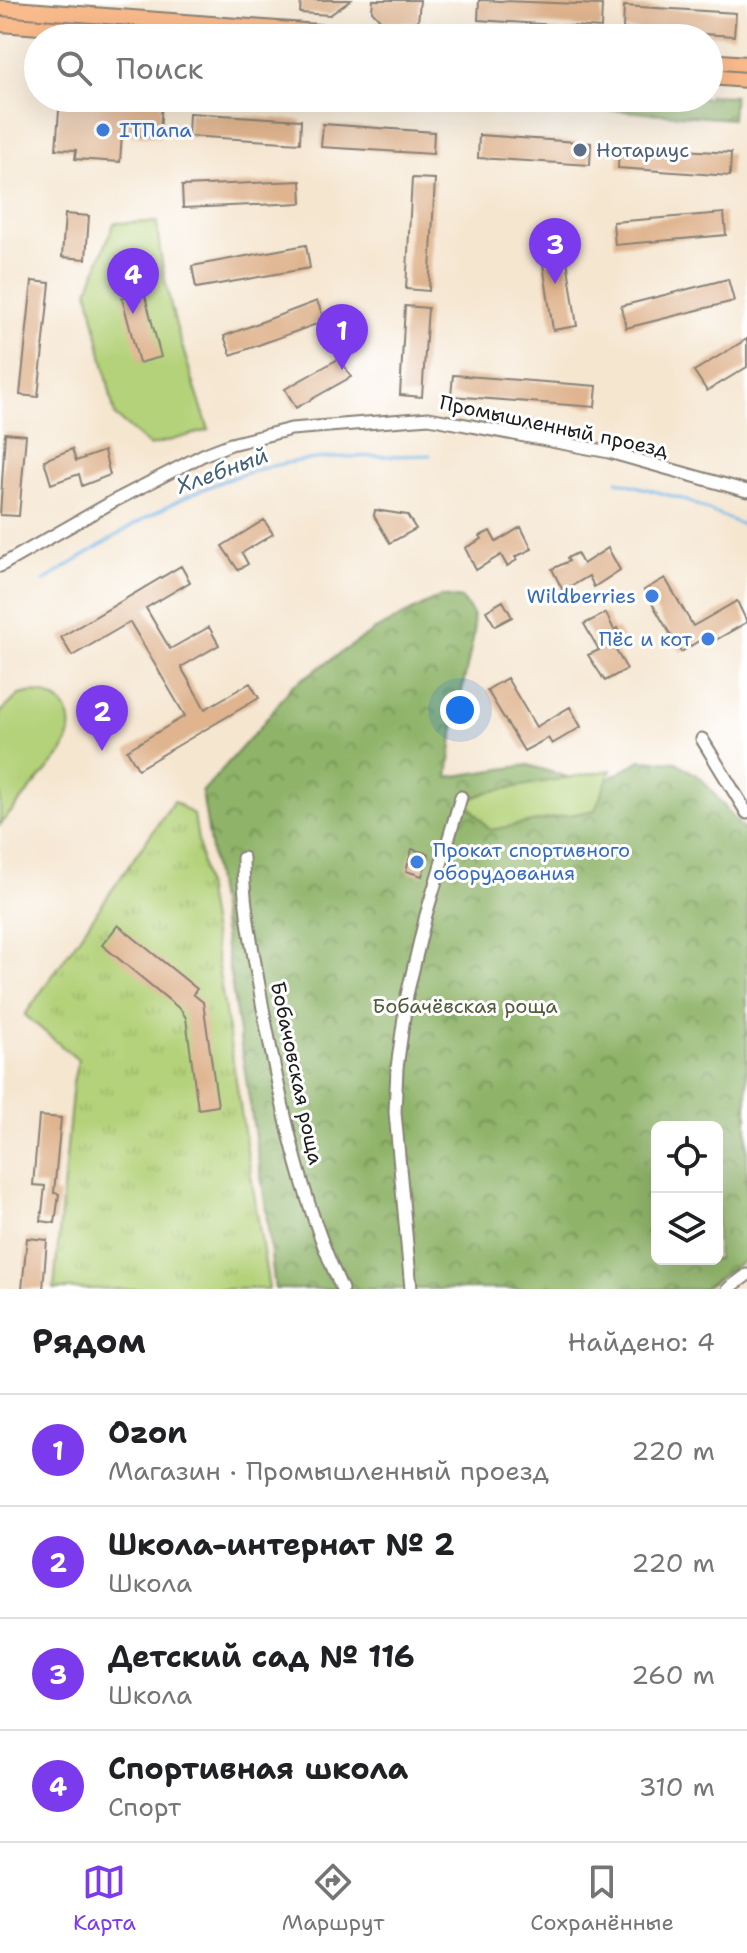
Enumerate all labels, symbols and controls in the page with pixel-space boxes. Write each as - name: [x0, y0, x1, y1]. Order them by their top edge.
- search box: [24, 24, 723, 112]
- icon: search: [52, 46, 96, 90]
- text: Поиск: [116, 48, 204, 89]
- place label: ITПапа: [119, 117, 192, 143]
- marker: ITПапа: [94, 121, 112, 139]
- place label: Нотариус: [596, 137, 689, 163]
- marker: Нотариус: [571, 141, 589, 159]
- pin: 3: [529, 218, 581, 284]
- pin: 4: [107, 248, 159, 314]
- pin: 1: [316, 304, 368, 370]
- street label: Промышленный проезд: [437, 389, 671, 463]
- water label: Хлебный: [171, 440, 272, 501]
- place label: Wildberries: [526, 583, 636, 609]
- marker: Wildberries: [643, 587, 661, 605]
- place label: Пёс и кот: [599, 626, 693, 652]
- marker: Пёс и кот: [699, 630, 717, 648]
- pin: 2: [76, 685, 128, 751]
- your location: [440, 690, 480, 730]
- place label: Прокат спортивного оборудования: [433, 837, 630, 886]
- marker: Прокат спортивного оборудования: [408, 853, 426, 871]
- street label: Бобачовская роща: [265, 979, 329, 1167]
- park label: Бобачёвская роща: [372, 993, 558, 1019]
- map controls: [651, 1121, 723, 1265]
- button: locate: [651, 1121, 723, 1193]
- button: layers: [651, 1193, 723, 1265]
- text: Рядом: [32, 1318, 146, 1364]
- text: Найдено: 4: [568, 1324, 715, 1359]
- text: Ozon: [108, 1412, 187, 1453]
- text: 1: [52, 1433, 64, 1468]
- text: 220 m: [631, 1433, 715, 1468]
- text: Магазин · Промышленный проезд: [108, 1453, 549, 1488]
- text: Школа-интернат № 2: [108, 1524, 455, 1565]
- text: 2: [49, 1545, 67, 1580]
- text: 220 m: [631, 1545, 715, 1580]
- text: Школа: [108, 1565, 192, 1600]
- text: Детский сад № 116: [108, 1636, 415, 1677]
- text: 3: [49, 1657, 67, 1692]
- text: 260 m: [631, 1657, 715, 1692]
- text: Школа: [108, 1677, 192, 1712]
- text: Спортивная школа: [108, 1748, 408, 1789]
- text: 4: [49, 1769, 67, 1804]
- text: 310 m: [639, 1769, 715, 1804]
- text: Спорт: [108, 1789, 181, 1824]
- tab: Карта: [73, 1860, 136, 1937]
- tab: Маршрут: [282, 1860, 384, 1937]
- tab: Сохранённые: [530, 1860, 674, 1937]

